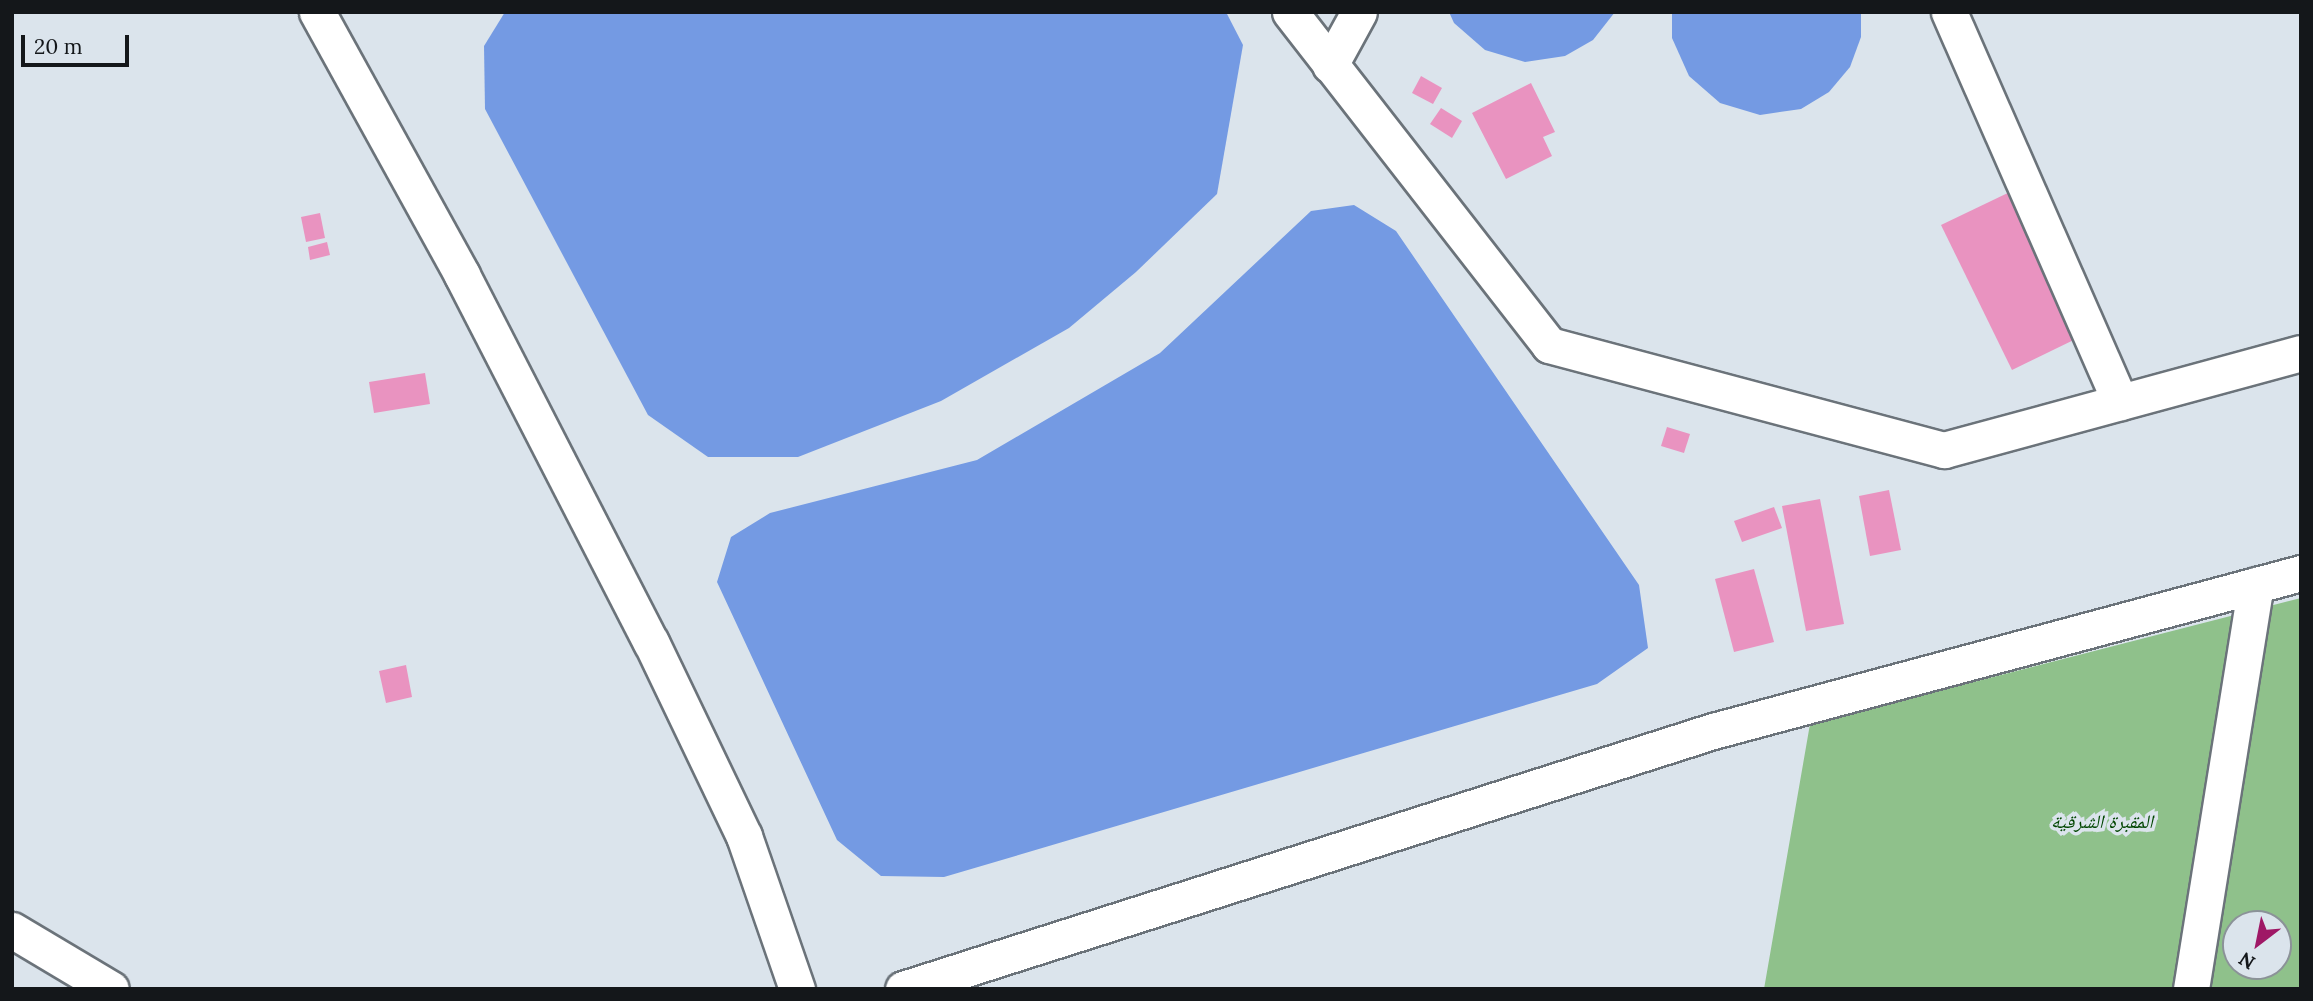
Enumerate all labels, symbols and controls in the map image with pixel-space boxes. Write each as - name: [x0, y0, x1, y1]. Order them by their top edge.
- scale bar: [24, 21, 133, 65]
- text: 20 m: [34, 33, 83, 60]
- park label: المقبرة الشرقية: [2051, 811, 2153, 833]
- north arrow: [2222, 910, 2292, 980]
- text: N: [2234, 947, 2260, 975]

